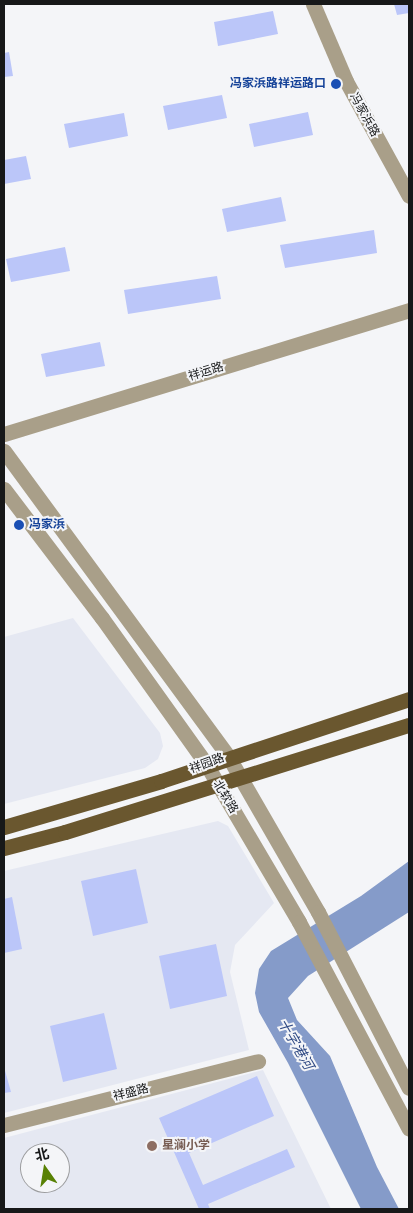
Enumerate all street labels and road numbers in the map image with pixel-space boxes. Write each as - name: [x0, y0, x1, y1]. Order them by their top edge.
- street label: 冯家浜路: [346, 91, 382, 139]
- street label: 祥运路: [187, 360, 225, 384]
- street label: 祥园路: [188, 751, 226, 777]
- street label: 北软路: [210, 778, 240, 816]
- street label: 祥盛路: [112, 1082, 150, 1104]

